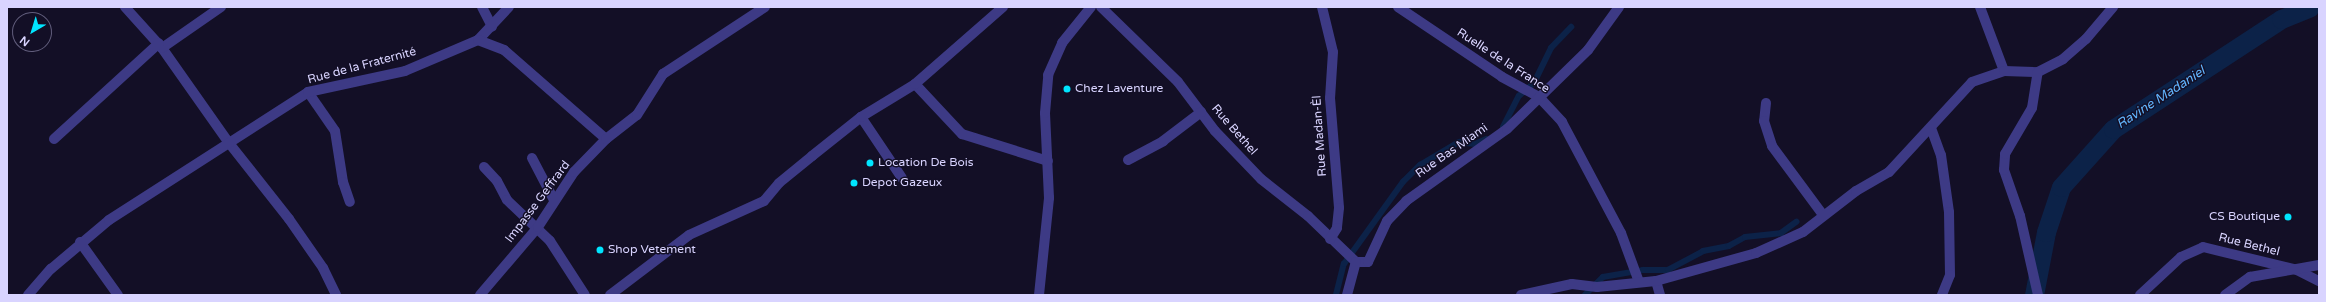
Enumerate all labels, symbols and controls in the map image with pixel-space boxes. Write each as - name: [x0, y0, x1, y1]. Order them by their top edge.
- north arrow: [12, 12, 52, 52]
- street label: Ruelle de la France: [1454, 26, 1552, 96]
- text: N: [17, 33, 32, 49]
- street label: Rue de la Fraternité: [306, 45, 418, 87]
- water label: Ravine Madaniel: [2114, 64, 2208, 132]
- place label: Chez Laventure: [1075, 82, 1163, 96]
- marker: Chez Laventure: [1062, 84, 1072, 94]
- street label: Rue Madan-Èl: [1310, 95, 1330, 177]
- street label: Rue Bethel: [1208, 102, 1260, 158]
- street label: Rue Bas Miami: [1413, 121, 1491, 181]
- place label: Location De Bois: [878, 156, 973, 170]
- street label: Impasse Geffrard: [503, 158, 573, 246]
- marker: Location De Bois: [865, 158, 875, 168]
- place label: Depot Gazeux: [862, 176, 942, 190]
- marker: Depot Gazeux: [849, 178, 859, 188]
- place label: CS Boutique: [2209, 210, 2280, 224]
- marker: CS Boutique: [2283, 212, 2293, 222]
- street label: Rue Bethel: [2217, 230, 2281, 260]
- place label: Shop Vetement: [608, 243, 696, 257]
- marker: Shop Vetement: [595, 245, 605, 255]

